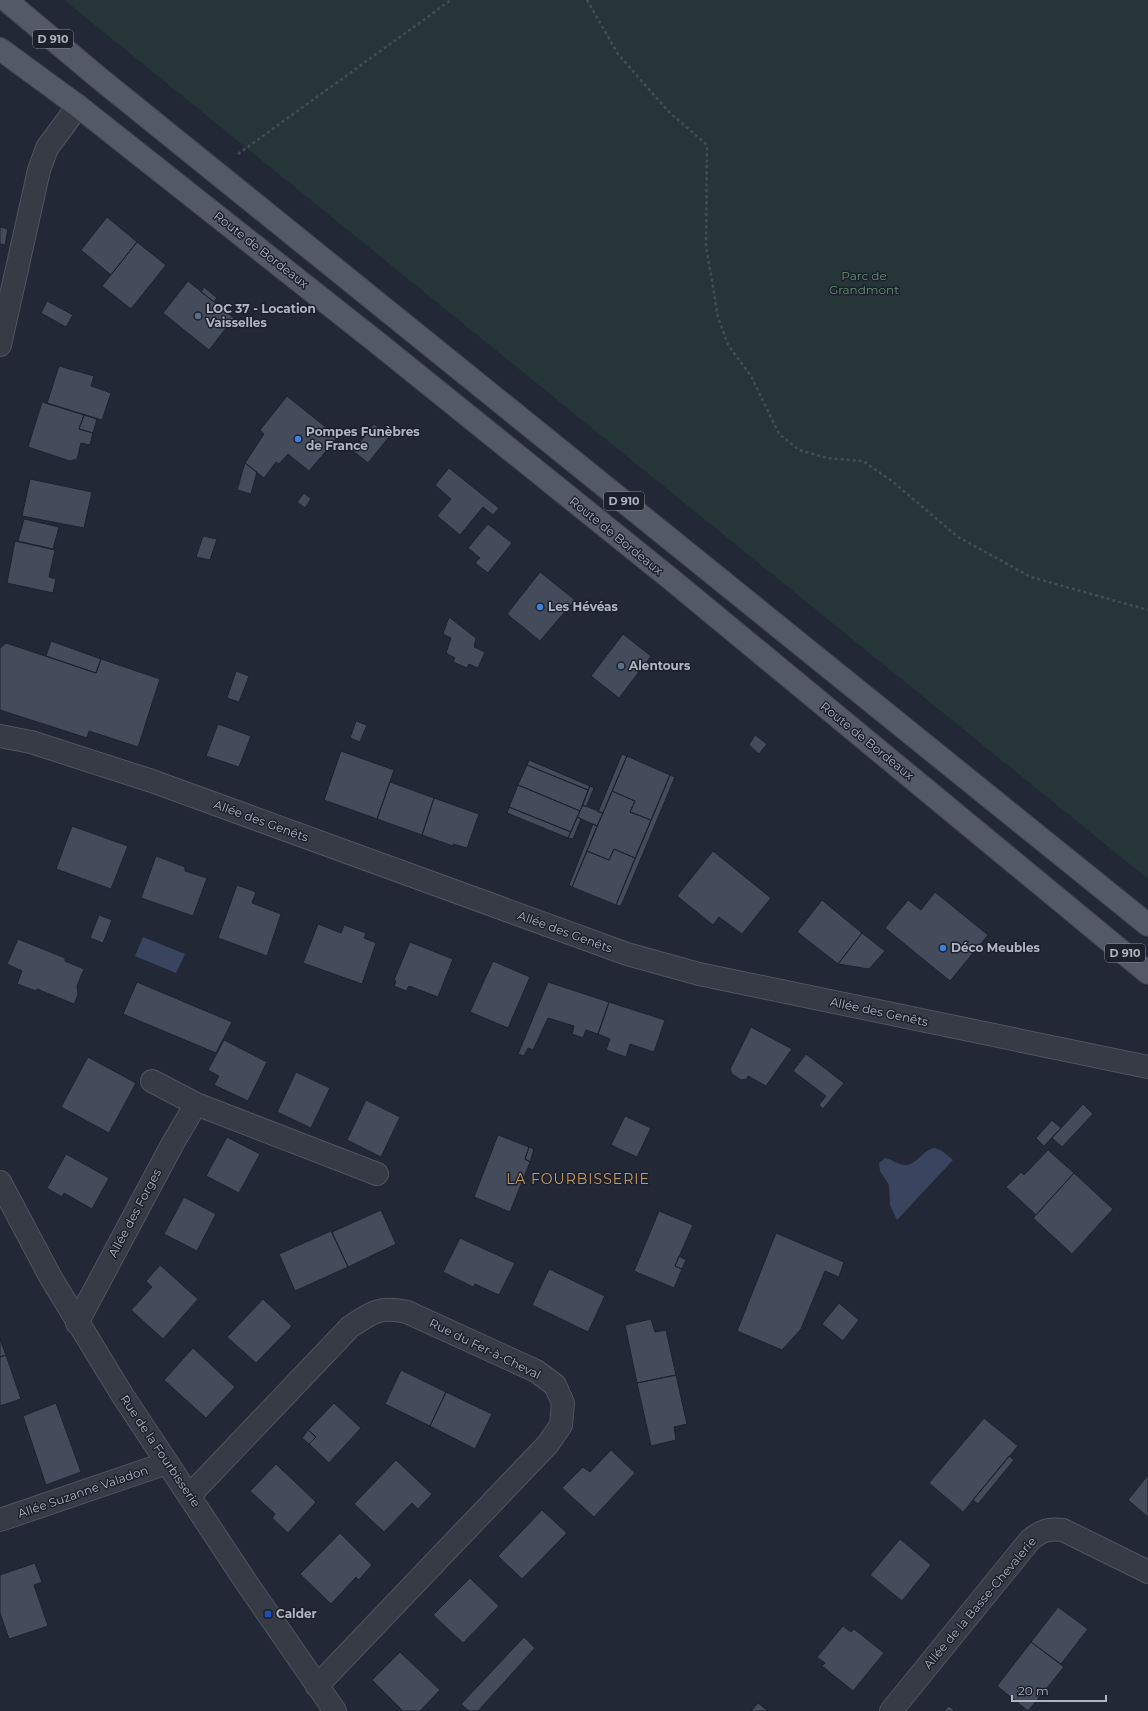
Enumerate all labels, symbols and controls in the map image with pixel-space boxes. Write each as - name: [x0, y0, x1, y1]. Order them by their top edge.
- road number: D 910: [33, 30, 73, 48]
- street label: Route de Bordeaux: [211, 208, 312, 292]
- park label: Parc de Grandmont: [829, 268, 899, 297]
- place label: LOC 37 - Location Vaisselles: [205, 301, 316, 330]
- marker: LOC 37 - Location Vaisselles: [193, 311, 203, 321]
- place label: Pompes Funèbres de France: [306, 424, 420, 453]
- marker: Pompes Funèbres de France: [293, 434, 303, 444]
- road number: D 910: [604, 492, 644, 510]
- street label: Route de Bordeaux: [567, 493, 666, 578]
- place label: Les Hévéas: [548, 599, 618, 614]
- marker: Les Hévéas: [535, 602, 545, 612]
- place label: Alentours: [628, 658, 691, 673]
- marker: Alentours: [616, 661, 626, 671]
- street label: Route de Bordeaux: [818, 698, 917, 783]
- street label: Allée des Genêts: [212, 796, 311, 845]
- street label: Allée des Genêts: [516, 907, 615, 956]
- place label: Déco Meubles: [951, 940, 1040, 955]
- marker: Déco Meubles: [938, 943, 948, 953]
- road number: D 910: [1105, 944, 1145, 962]
- street label: Allée des Genêts: [829, 994, 930, 1029]
- street label: Allée des Forges: [105, 1166, 164, 1260]
- district label: LA FOURBISSERIE: [506, 1170, 650, 1188]
- street label: Rue du Fer-à-Cheval: [427, 1315, 544, 1382]
- street label: Rue de la Fourbisserie: [117, 1392, 204, 1510]
- street label: Allée Suzanne Valadon: [16, 1462, 150, 1521]
- street label: Allée de la Basse-Chevalerie: [920, 1534, 1039, 1672]
- place label: Calder: [276, 1606, 317, 1621]
- marker: Calder: [263, 1609, 273, 1619]
- scale bar: [1012, 1677, 1106, 1703]
- text: 20 m: [1018, 1683, 1049, 1698]

